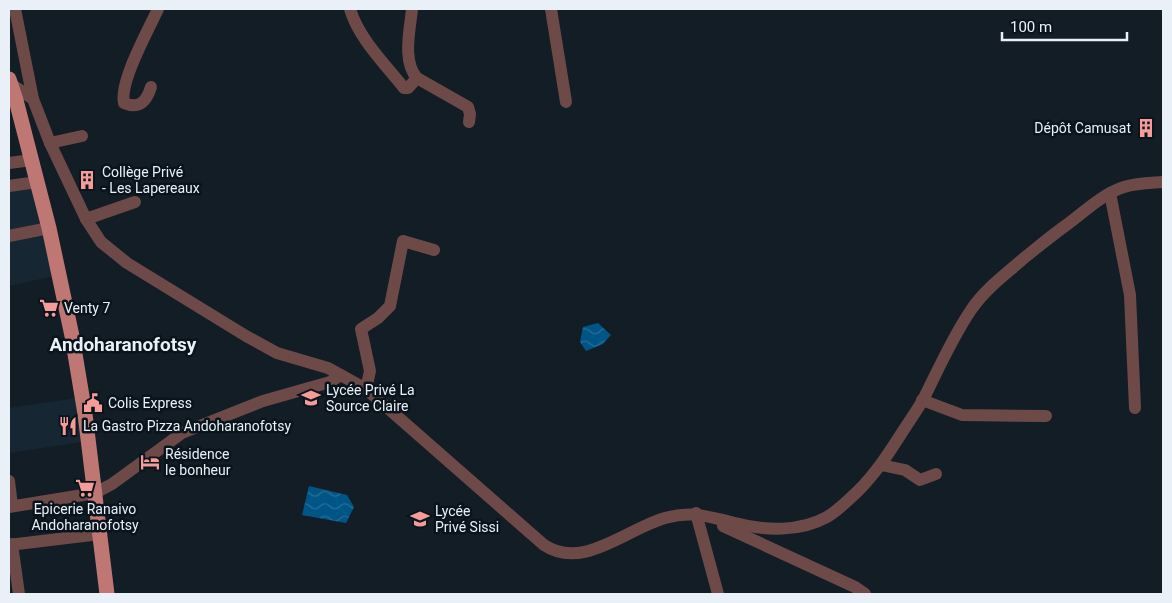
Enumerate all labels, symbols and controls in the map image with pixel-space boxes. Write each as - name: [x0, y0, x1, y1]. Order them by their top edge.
- scale bar: [1002, 10, 1127, 42]
- text: 100 m: [1010, 18, 1052, 36]
- building icon: Dépôt Camusat: [1135, 117, 1157, 139]
- place label: Dépôt Camusat: [1034, 120, 1131, 136]
- place label: Collège Privé - Les Lapereaux: [102, 164, 200, 196]
- building icon: Collège Privé - Les Lapereaux: [76, 169, 98, 191]
- supermarket icon: Venty 7: [38, 297, 60, 319]
- place label: Venty 7: [64, 300, 110, 316]
- district label: Andoharanofotsy: [50, 333, 197, 356]
- place label: Lycée Privé La Source Claire: [326, 382, 415, 414]
- school or university icon: Lycée Privé La Source Claire: [300, 387, 322, 409]
- public building icon: Colis Express: [82, 392, 104, 414]
- place label: Colis Express: [108, 395, 192, 411]
- restaurant icon: La Gastro Pizza Andoharanofotsy: [57, 415, 79, 437]
- place label: La Gastro Pizza Andoharanofotsy: [83, 418, 291, 434]
- place label: Résidence le bonheur: [165, 446, 231, 478]
- hotel icon: Résidence le bonheur: [139, 451, 161, 473]
- supermarket icon: Epicerie Ranaivo Andoharanofotsy: [74, 477, 96, 499]
- place label: Epicerie Ranaivo Andoharanofotsy: [31, 501, 139, 533]
- place label: Lycée Privé Sissi: [435, 503, 499, 535]
- school or university icon: Lycée Privé Sissi: [409, 508, 431, 530]

